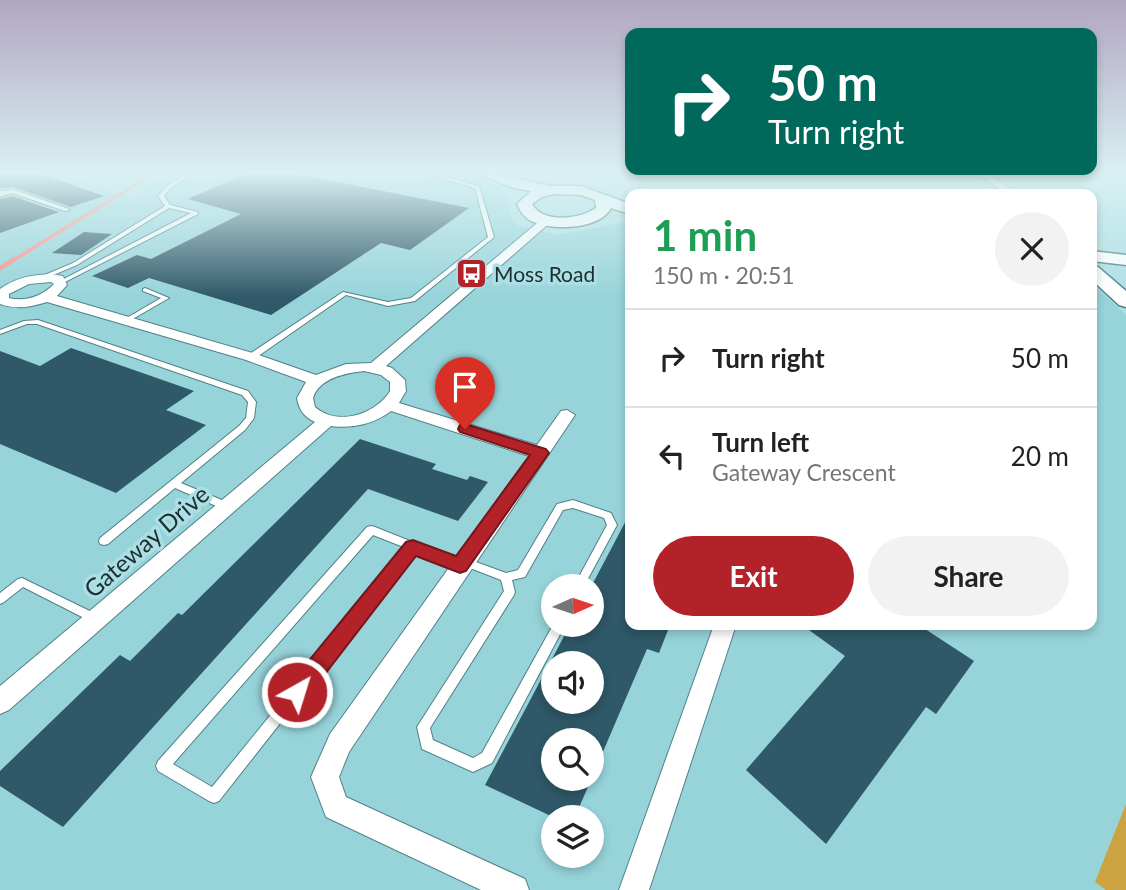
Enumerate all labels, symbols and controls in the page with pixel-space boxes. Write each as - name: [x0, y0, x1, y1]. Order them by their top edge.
- text: 50 m: [768, 53, 878, 111]
- icon: right: [653, 56, 744, 147]
- text: Turn right: [768, 112, 904, 151]
- text: 1 min: [653, 210, 757, 260]
- button: close: [995, 212, 1069, 286]
- bus stop icon: Moss Road: [454, 256, 488, 290]
- place label: Moss Road: [494, 261, 595, 286]
- text: 150 m · 20:51: [653, 261, 795, 289]
- icon: right: [653, 339, 691, 377]
- text: Turn right: [712, 342, 825, 374]
- text: 50 m: [1011, 342, 1069, 374]
- pin: [435, 357, 495, 429]
- icon: arrive: [446, 368, 484, 406]
- text: Turn left: [712, 426, 809, 458]
- icon: left: [653, 437, 691, 475]
- text: 20 m: [1011, 440, 1069, 472]
- text: Gateway Crescent: [712, 458, 896, 486]
- street label: Gateway Drive: [78, 479, 214, 603]
- button: Exit: [653, 536, 854, 616]
- button: Share: [868, 536, 1069, 616]
- north arrow: [541, 574, 604, 637]
- map controls: [541, 574, 604, 868]
- button: sound: [541, 651, 604, 714]
- position arrow: [260, 655, 334, 729]
- button: search: [541, 728, 604, 791]
- button: layers: [541, 805, 604, 868]

